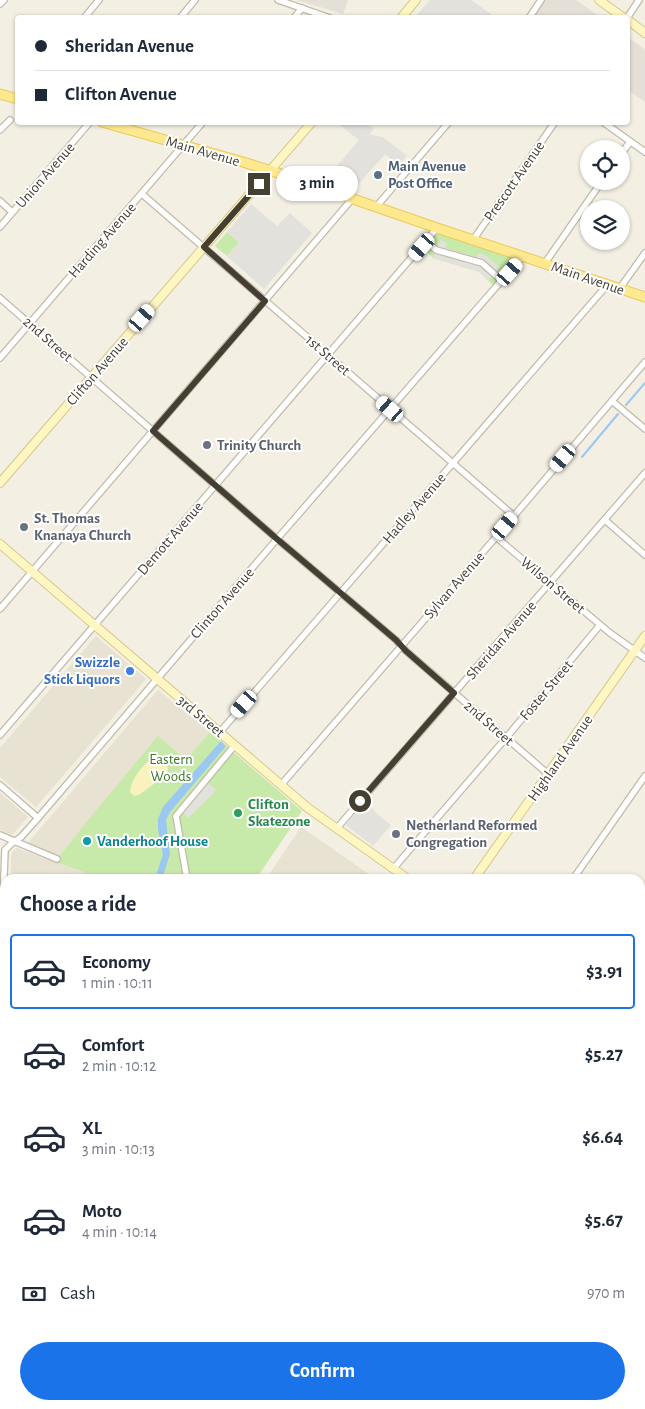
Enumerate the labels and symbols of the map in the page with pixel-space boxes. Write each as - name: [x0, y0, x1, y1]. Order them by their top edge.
- street label: Main Avenue: [164, 134, 242, 169]
- street label: Prescott Avenue: [481, 138, 548, 224]
- street label: Union Avenue: [13, 140, 78, 211]
- place label: Main Avenue Post Office: [388, 159, 466, 191]
- callout: 3 min: [276, 166, 359, 202]
- marker: Main Avenue Post Office: [372, 169, 384, 181]
- route end: [248, 173, 270, 195]
- street label: Harding Avenue: [66, 200, 139, 281]
- car: [406, 231, 437, 263]
- car: [494, 256, 525, 288]
- street label: Main Avenue: [549, 259, 626, 298]
- car: [126, 302, 157, 334]
- street label: 2nd Street: [20, 314, 75, 365]
- street label: 1st Street: [303, 332, 353, 379]
- street label: Clifton Avenue: [64, 334, 131, 409]
- car: [373, 393, 406, 425]
- place label: Trinity Church: [217, 438, 301, 453]
- marker: Trinity Church: [201, 439, 213, 451]
- car: [547, 442, 578, 474]
- street label: Hadley Avenue: [380, 470, 449, 546]
- street label: Demott Avenue: [135, 499, 206, 578]
- car: [489, 510, 520, 542]
- place label: St. Thomas Knanaya Church: [34, 511, 131, 543]
- marker: St. Thomas Knanaya Church: [18, 521, 30, 533]
- street label: Sylvan Avenue: [421, 549, 488, 622]
- street label: Wilson Street: [518, 554, 588, 617]
- street label: Clinton Avenue: [188, 565, 257, 642]
- street label: Sheridan Avenue: [463, 598, 539, 682]
- place label: Swizzle Stick Liquors: [44, 655, 120, 687]
- street label: Foster Street: [517, 657, 576, 723]
- marker: Swizzle Stick Liquors: [124, 665, 136, 677]
- car: [228, 688, 259, 720]
- street label: 3rd Street: [174, 692, 227, 740]
- street label: 2nd Street: [461, 698, 516, 749]
- street label: Highland Avenue: [525, 712, 596, 804]
- park label: Eastern Woods: [149, 752, 193, 784]
- route start: [349, 790, 371, 812]
- place label: Clifton Skatezone: [248, 797, 310, 829]
- marker: Clifton Skatezone: [232, 807, 244, 819]
- place label: Netherland Reformed Congregation: [406, 818, 538, 850]
- marker: Netherland Reformed Congregation: [390, 828, 402, 840]
- place label: Vanderhoof House: [97, 834, 208, 849]
- marker: Vanderhoof House: [81, 835, 93, 847]

